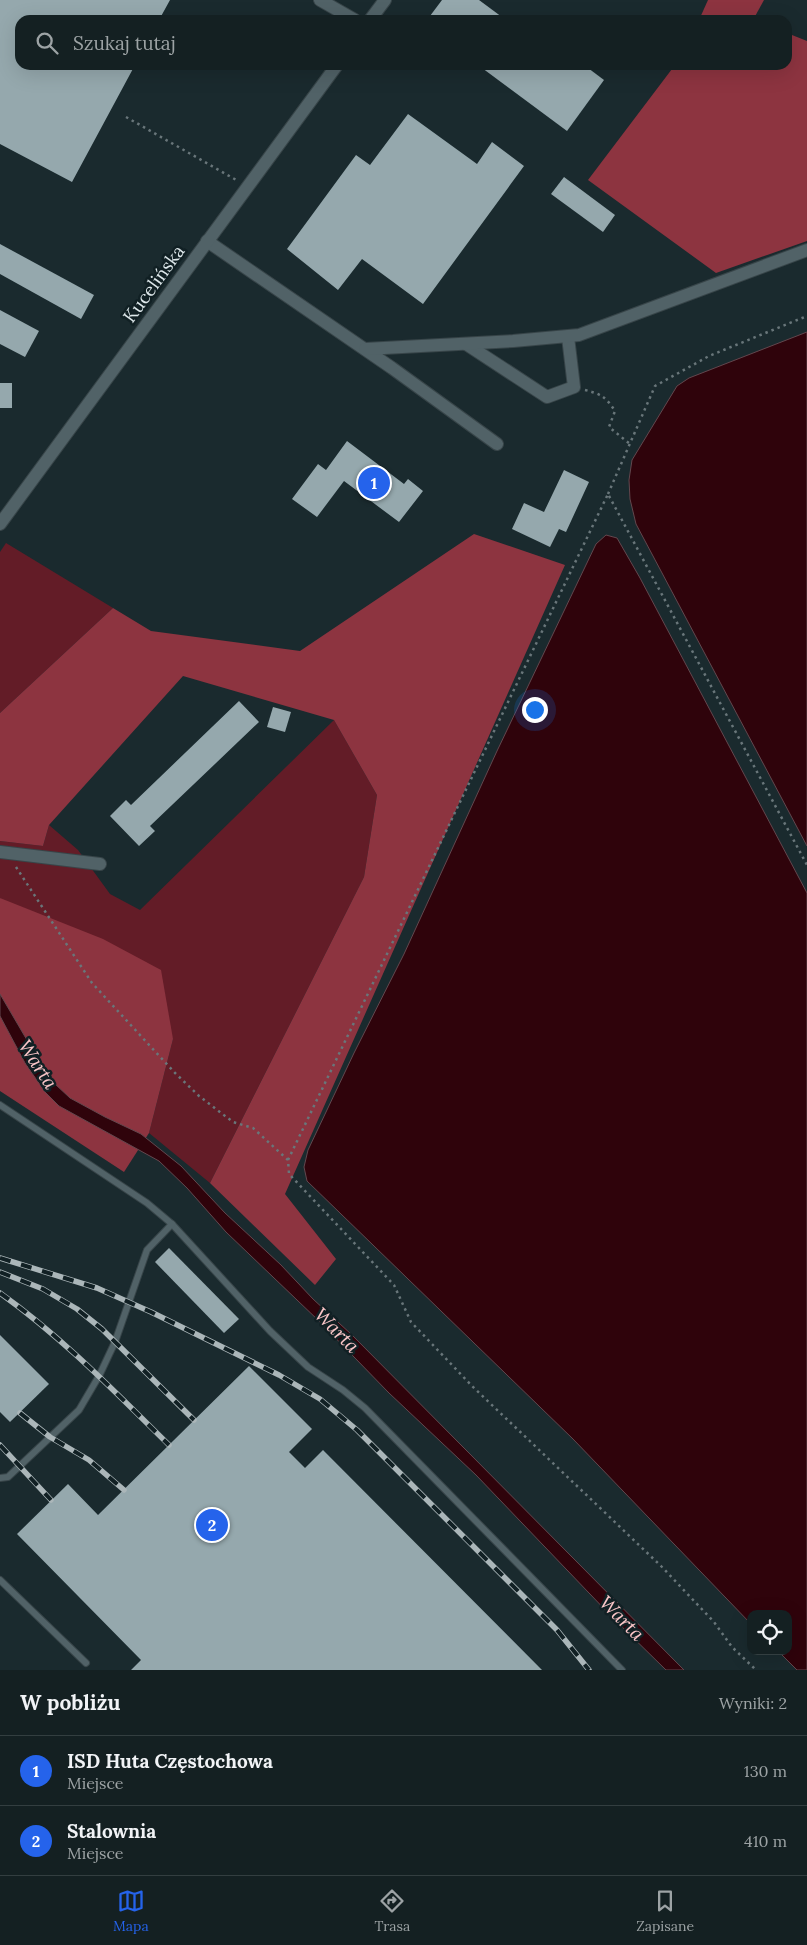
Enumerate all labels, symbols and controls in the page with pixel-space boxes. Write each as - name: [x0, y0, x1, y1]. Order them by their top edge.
- search box: [15, 15, 792, 70]
- icon: search: [33, 29, 61, 57]
- text: Szukaj tutaj: [73, 31, 176, 55]
- street label: Kucelińska: [118, 240, 189, 327]
- pin: 1: [358, 464, 390, 502]
- your location: [522, 697, 548, 723]
- water label: Warta: [13, 1035, 63, 1094]
- water label: Warta: [309, 1302, 365, 1358]
- pin: 2: [196, 1506, 228, 1544]
- water label: Warta: [594, 1590, 650, 1646]
- map controls: [747, 1610, 792, 1655]
- button: locate: [747, 1610, 792, 1655]
- text: W pobliżu: [20, 1689, 120, 1716]
- text: Wyniki: 2: [719, 1693, 787, 1713]
- text: ISD Huta Częstochowa: [67, 1749, 273, 1773]
- text: 1: [33, 1761, 39, 1781]
- text: 130 m: [744, 1761, 787, 1781]
- text: Miejsce: [67, 1773, 124, 1793]
- text: Stalownia: [67, 1819, 156, 1843]
- text: 2: [32, 1831, 40, 1851]
- text: 410 m: [744, 1831, 787, 1851]
- text: Miejsce: [67, 1843, 124, 1863]
- tab: Mapa: [113, 1887, 149, 1935]
- tab: Trasa: [375, 1887, 410, 1935]
- tab: Zapisane: [636, 1887, 694, 1935]

